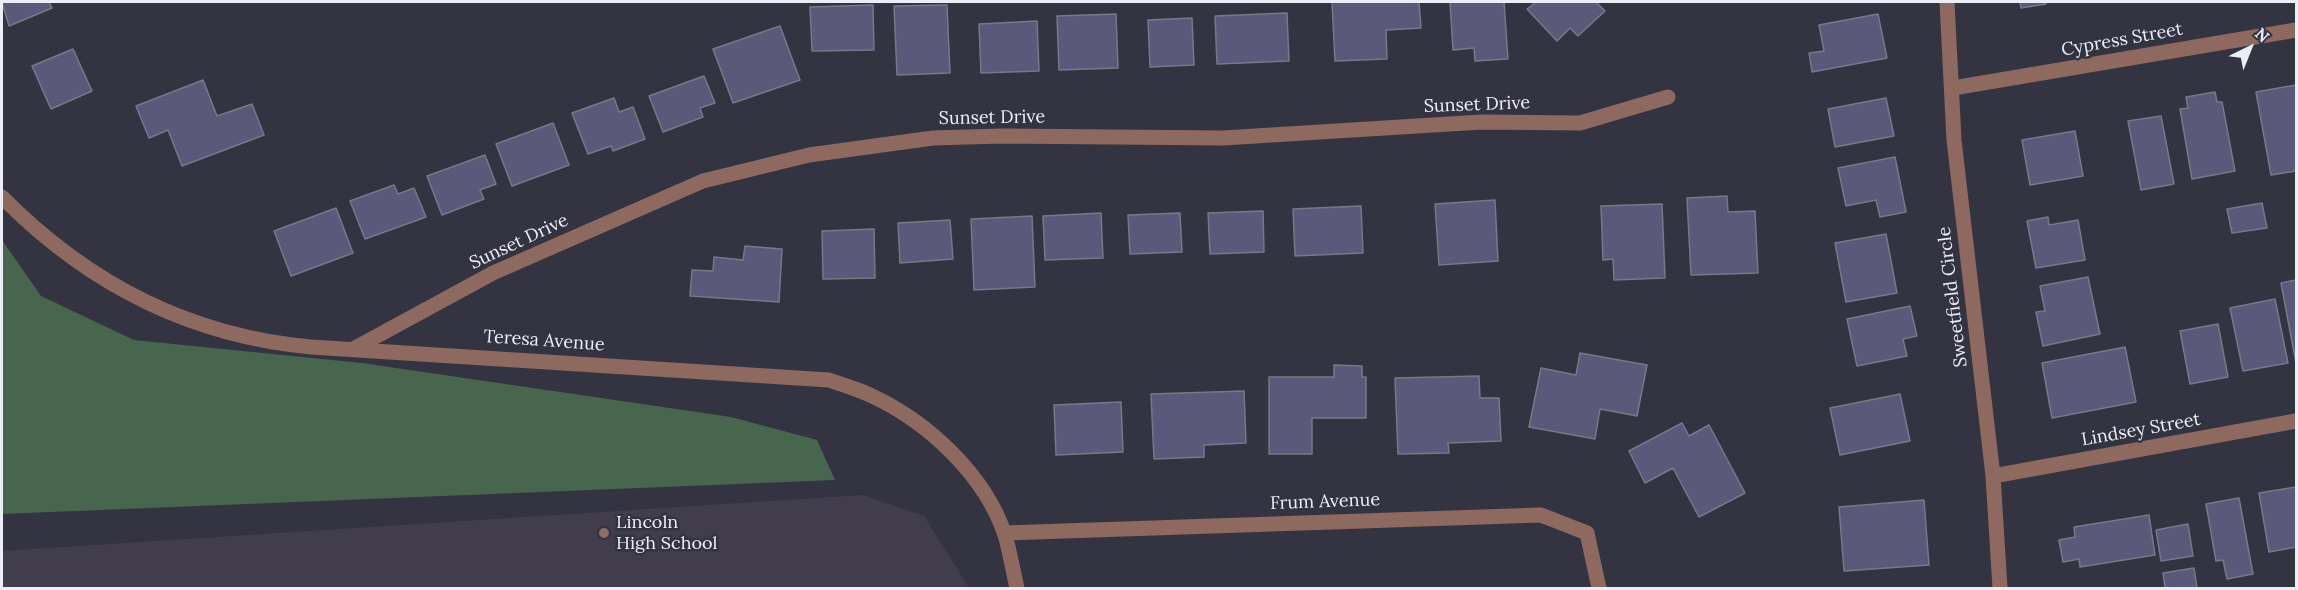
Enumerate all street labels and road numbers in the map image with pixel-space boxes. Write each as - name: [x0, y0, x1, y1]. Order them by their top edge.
- street label: Cypress Street: [2060, 19, 2184, 61]
- street label: Sunset Drive: [1423, 92, 1531, 118]
- street label: Sunset Drive: [939, 106, 1045, 130]
- street label: Sunset Drive: [466, 210, 572, 274]
- street label: Sweetfield Circle: [1934, 225, 1972, 369]
- street label: Teresa Avenue: [483, 326, 605, 356]
- street label: Lindsey Street: [2080, 409, 2202, 451]
- street label: Frum Avenue: [1270, 489, 1380, 515]

